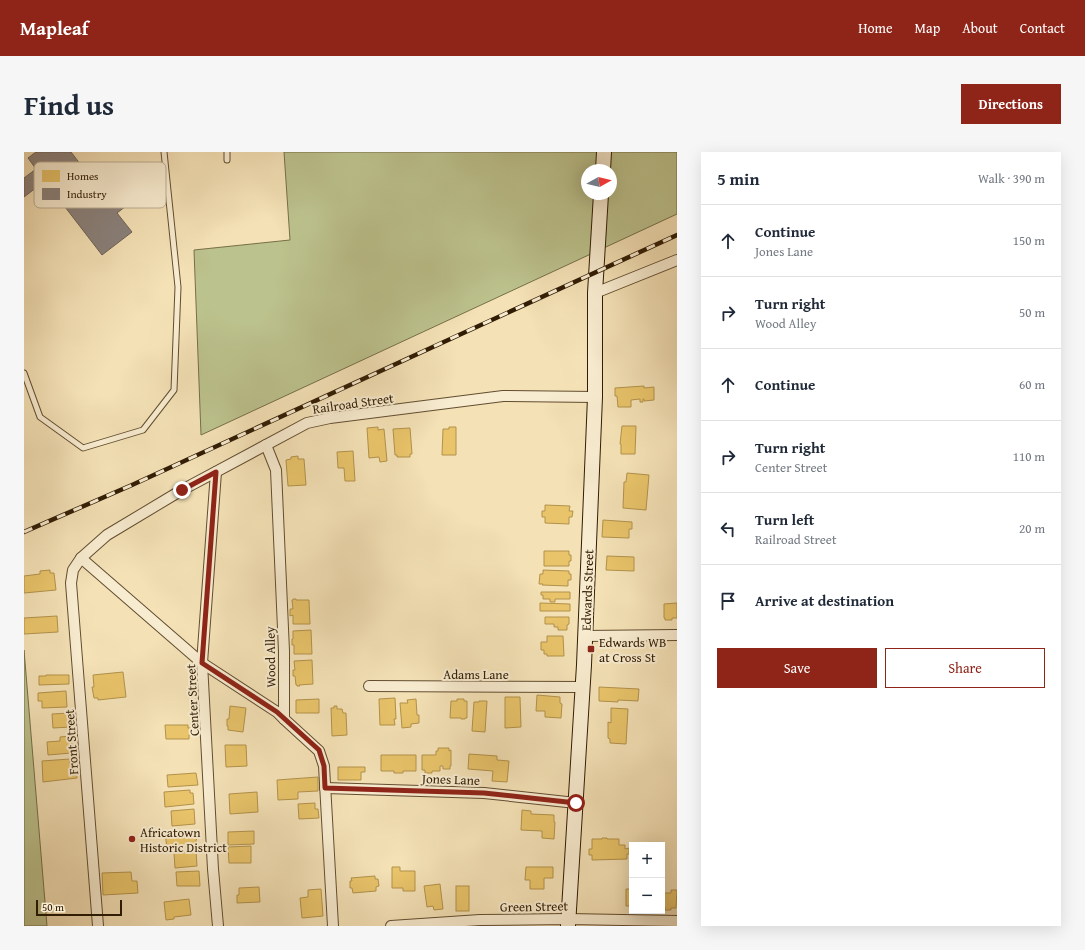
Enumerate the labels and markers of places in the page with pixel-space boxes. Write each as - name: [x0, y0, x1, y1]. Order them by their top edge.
- place label: Edwards WB at Cross St: [599, 633, 666, 667]
- marker: Edwards WB at Cross St: [586, 644, 596, 654]
- place label: Africatown Historic District: [140, 823, 227, 857]
- marker: Africatown Historic District: [127, 834, 137, 844]

